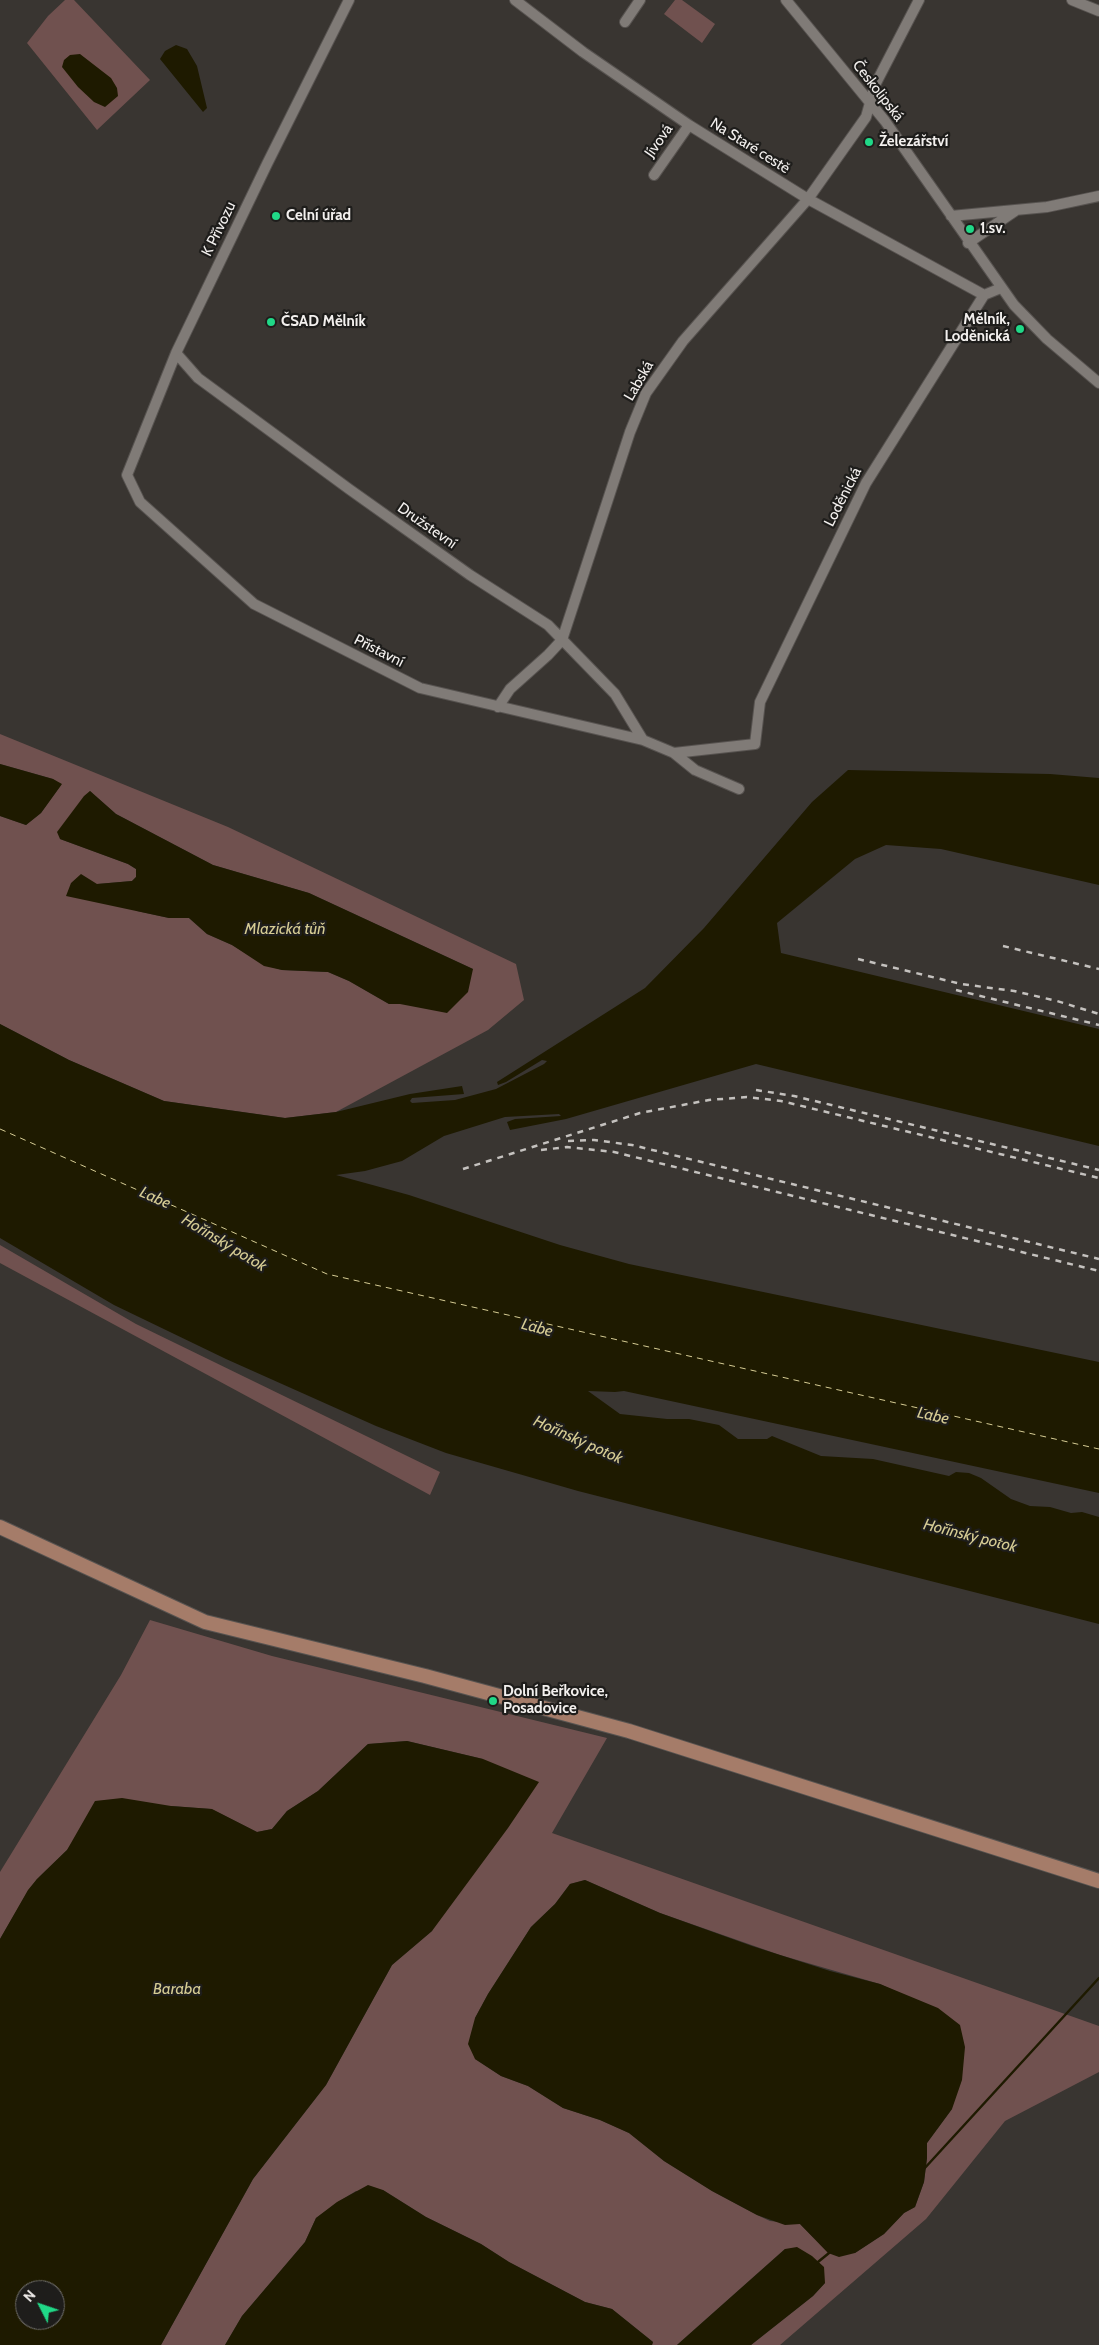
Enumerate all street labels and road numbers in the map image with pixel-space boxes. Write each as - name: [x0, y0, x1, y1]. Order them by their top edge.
- street label: Českolipská: [848, 57, 908, 125]
- street label: Na Staré cestě: [707, 114, 793, 178]
- street label: Jívová: [641, 121, 677, 161]
- street label: K Přívozu: [198, 199, 240, 259]
- street label: Labská: [620, 358, 658, 404]
- street label: Loděnická: [820, 464, 866, 530]
- street label: Družstevní: [394, 499, 460, 553]
- street label: Přístavní: [351, 631, 407, 671]

